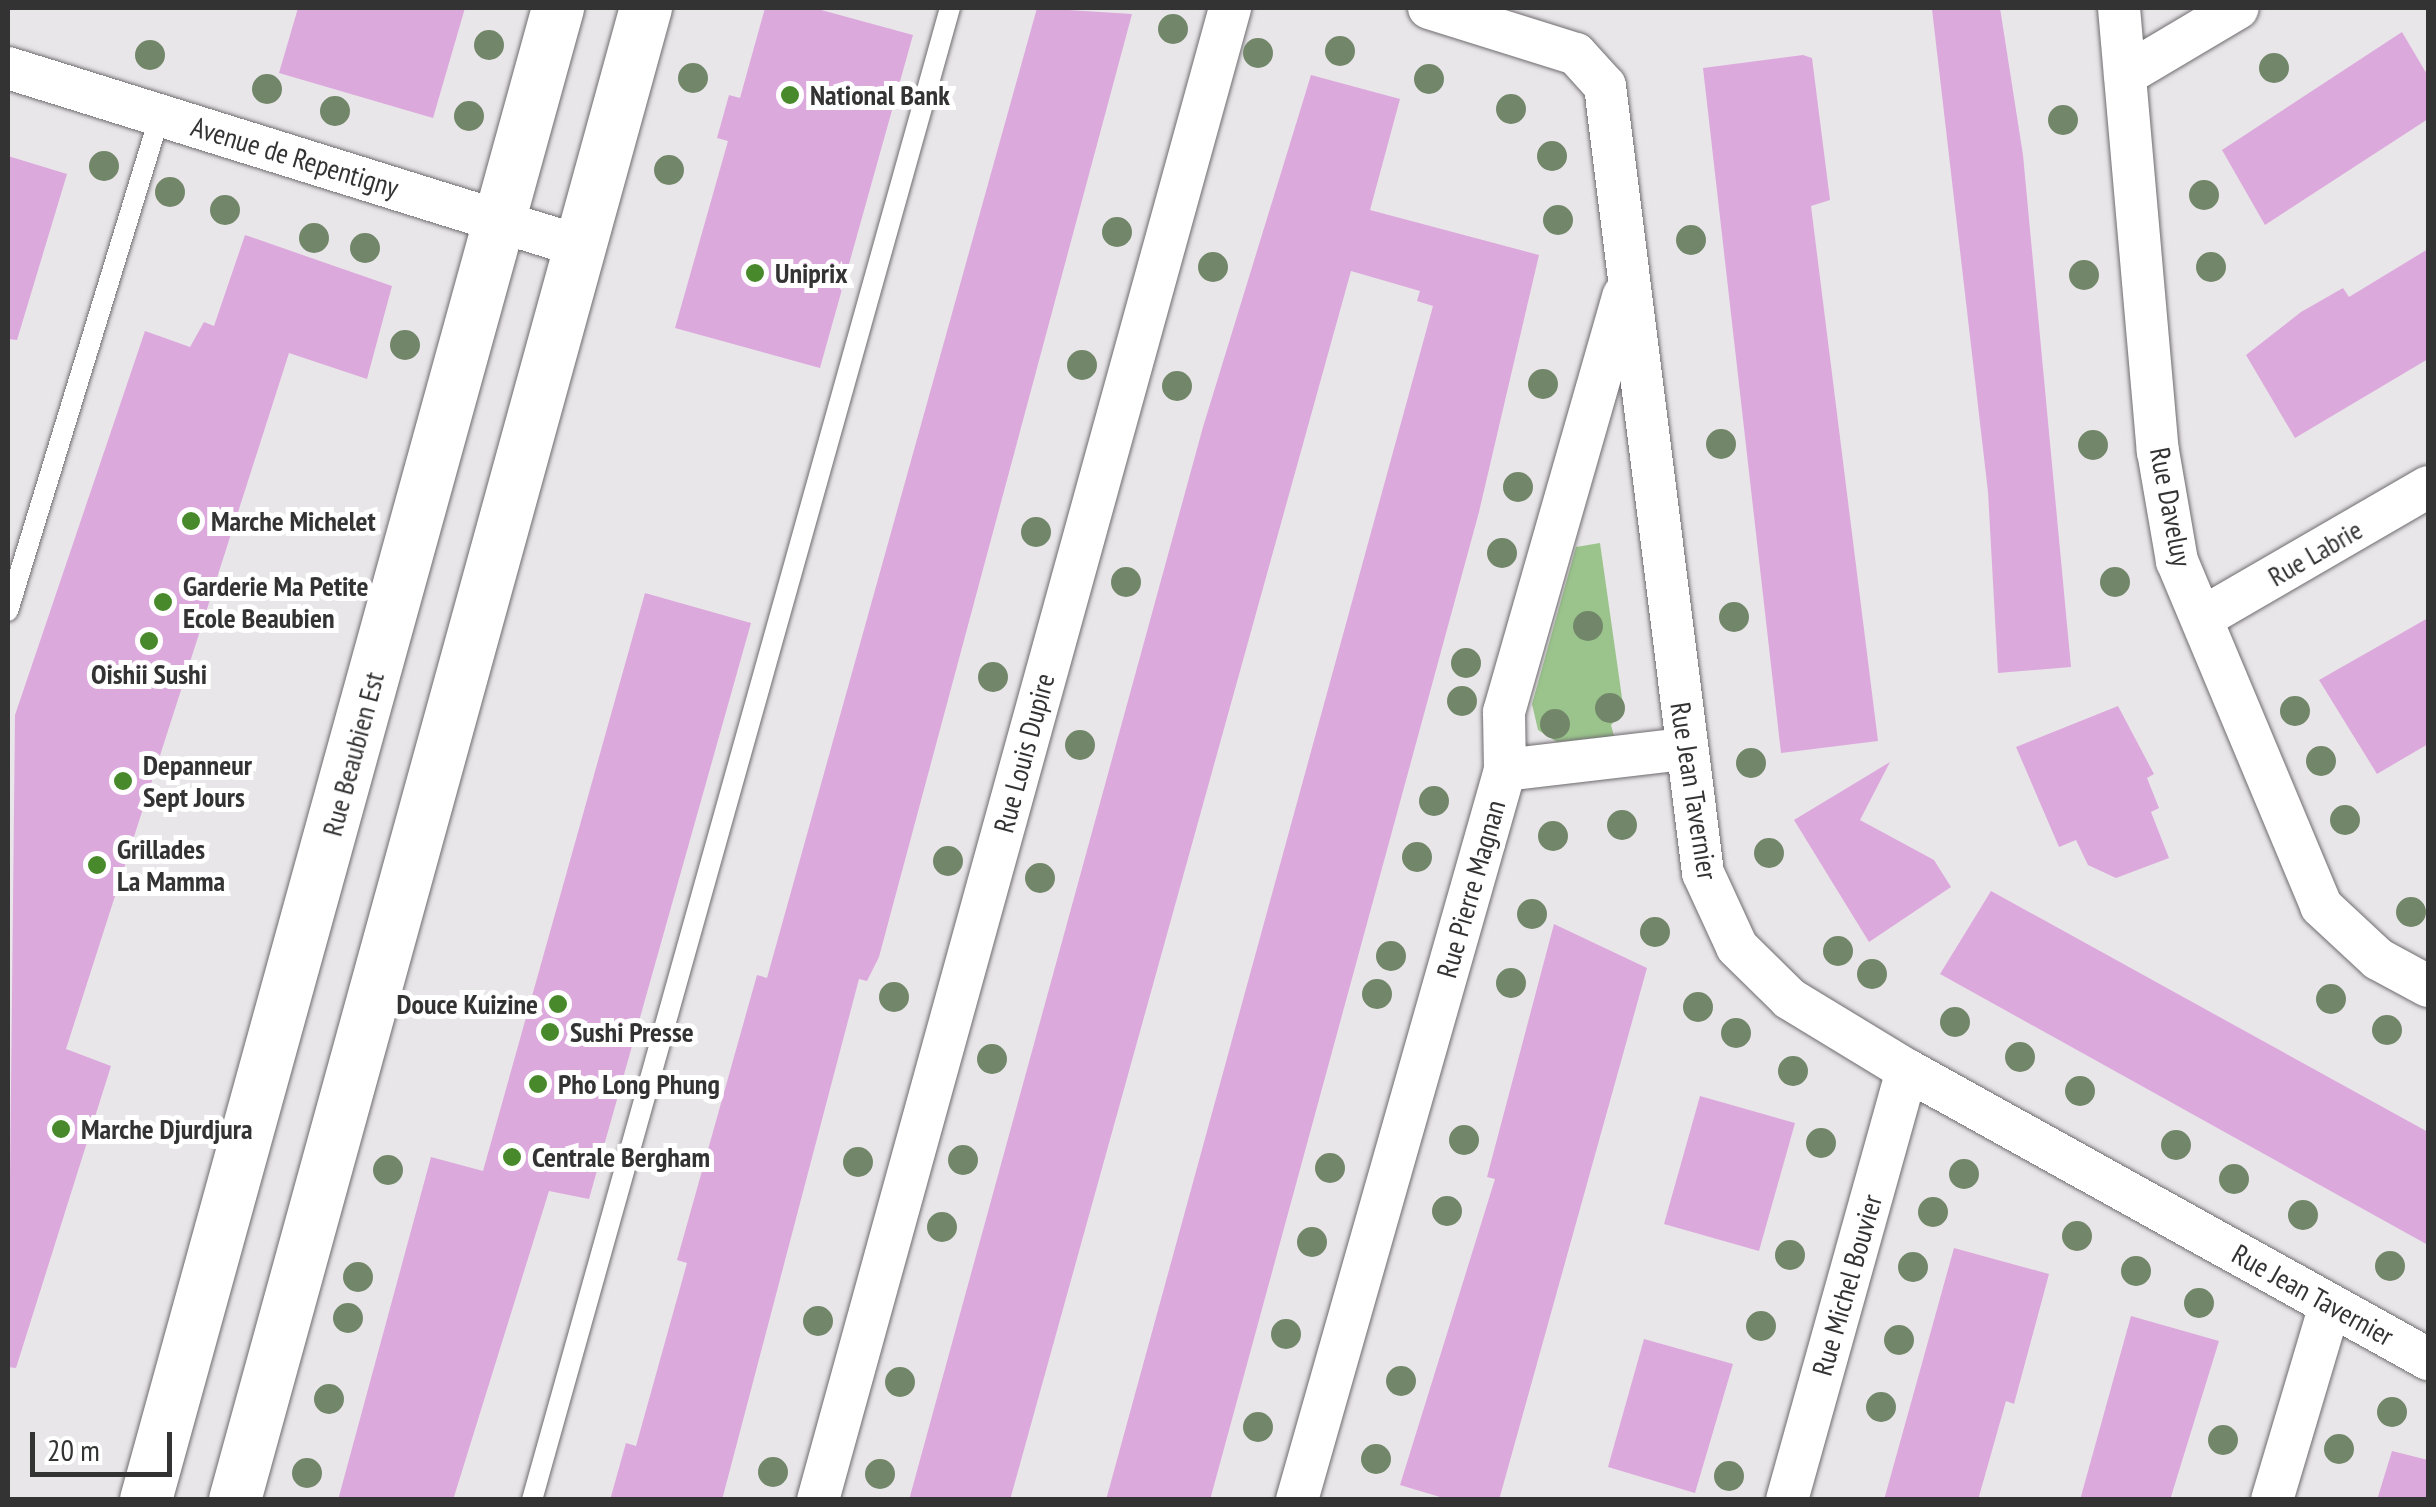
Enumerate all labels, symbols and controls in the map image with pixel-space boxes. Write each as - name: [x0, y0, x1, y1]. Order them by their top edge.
- place label: National Bank: [810, 78, 950, 112]
- marker: National Bank: [779, 84, 801, 106]
- street label: Avenue de Repentigny: [187, 110, 403, 204]
- place label: Uniprix: [775, 256, 848, 290]
- marker: Uniprix: [744, 262, 766, 284]
- street label: Rue Daveluy: [2143, 445, 2199, 569]
- place label: Marche Michelet: [211, 504, 376, 538]
- marker: Marche Michelet: [180, 510, 202, 532]
- street label: Rue Labrie: [2262, 513, 2368, 593]
- place label: Garderie Ma Petite Ecole Beaubien: [183, 569, 368, 635]
- marker: Garderie Ma Petite Ecole Beaubien: [152, 591, 174, 613]
- marker: Oishii Sushi: [138, 630, 160, 652]
- place label: Oishii Sushi: [91, 657, 207, 691]
- street label: Rue Beaubien Est: [315, 668, 391, 840]
- street label: Rue Louis Dupire: [987, 670, 1061, 836]
- street label: Rue Jean Tavernier: [1663, 700, 1725, 882]
- place label: Depanneur Sept Jours: [143, 748, 252, 814]
- marker: Depanneur Sept Jours: [112, 770, 134, 792]
- street label: Rue Pierre Magnan: [1430, 796, 1512, 982]
- place label: Grillades La Mamma: [117, 832, 225, 898]
- marker: Grillades La Mamma: [86, 854, 108, 876]
- place label: Douce Kuizine: [396, 987, 538, 1021]
- marker: Douce Kuizine: [547, 993, 569, 1015]
- place label: Sushi Presse: [570, 1015, 694, 1049]
- marker: Sushi Presse: [539, 1021, 561, 1043]
- place label: Pho Long Phung: [558, 1067, 720, 1101]
- marker: Pho Long Phung: [527, 1073, 549, 1095]
- place label: Marche Djurdjura: [81, 1112, 252, 1146]
- marker: Marche Djurdjura: [50, 1118, 72, 1140]
- place label: Centrale Bergham: [532, 1140, 710, 1174]
- marker: Centrale Bergham: [501, 1146, 523, 1168]
- street label: Rue Michel Bouvier: [1805, 1191, 1889, 1379]
- street label: Rue Jean Tavernier: [2226, 1237, 2400, 1353]
- scale bar: [35, 1412, 178, 1474]
- text: 20 m: [47, 1430, 100, 1469]

